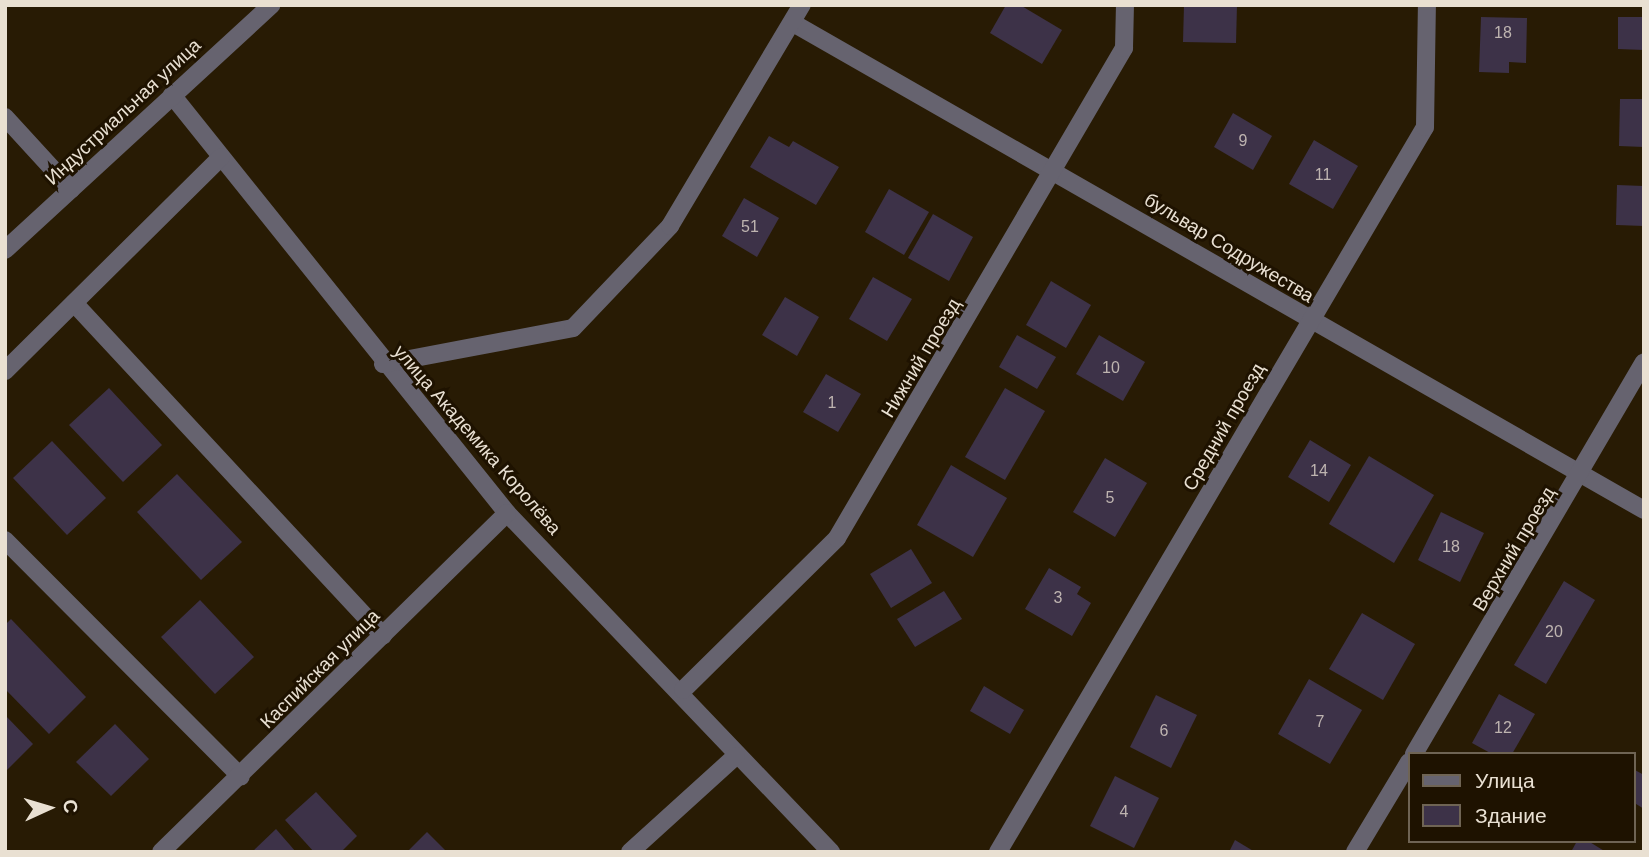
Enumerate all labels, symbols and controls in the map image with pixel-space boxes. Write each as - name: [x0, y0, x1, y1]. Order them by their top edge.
- house number: 18: [1494, 23, 1512, 43]
- street label: Индустриальная улица: [41, 34, 205, 190]
- house number: 9: [1239, 131, 1247, 151]
- house number: 11: [1315, 165, 1331, 185]
- street label: бульвар Содружества: [1140, 188, 1318, 308]
- house number: 51: [741, 217, 759, 237]
- street label: Нижний проезд: [876, 294, 966, 422]
- street label: улица Академика Королёва: [388, 341, 566, 539]
- house number: 10: [1102, 358, 1120, 378]
- street label: Средний проезд: [1178, 359, 1270, 495]
- house number: 1: [828, 393, 836, 413]
- house number: 14: [1310, 461, 1328, 481]
- street label: Верхний проезд: [1468, 483, 1560, 615]
- house number: 5: [1106, 488, 1114, 508]
- house number: 18: [1442, 537, 1460, 557]
- house number: 3: [1054, 588, 1062, 608]
- street label: Каспийская улица: [256, 605, 384, 733]
- house number: 20: [1545, 622, 1563, 642]
- house number: 7: [1316, 712, 1324, 732]
- house number: 12: [1494, 718, 1512, 738]
- house number: 6: [1160, 721, 1168, 741]
- legend: [1408, 752, 1635, 843]
- text: Улица: [1475, 769, 1535, 792]
- north arrow: [14, 773, 84, 843]
- text: С: [59, 799, 81, 814]
- house number: 4: [1120, 802, 1128, 822]
- text: Здание: [1475, 804, 1547, 827]

